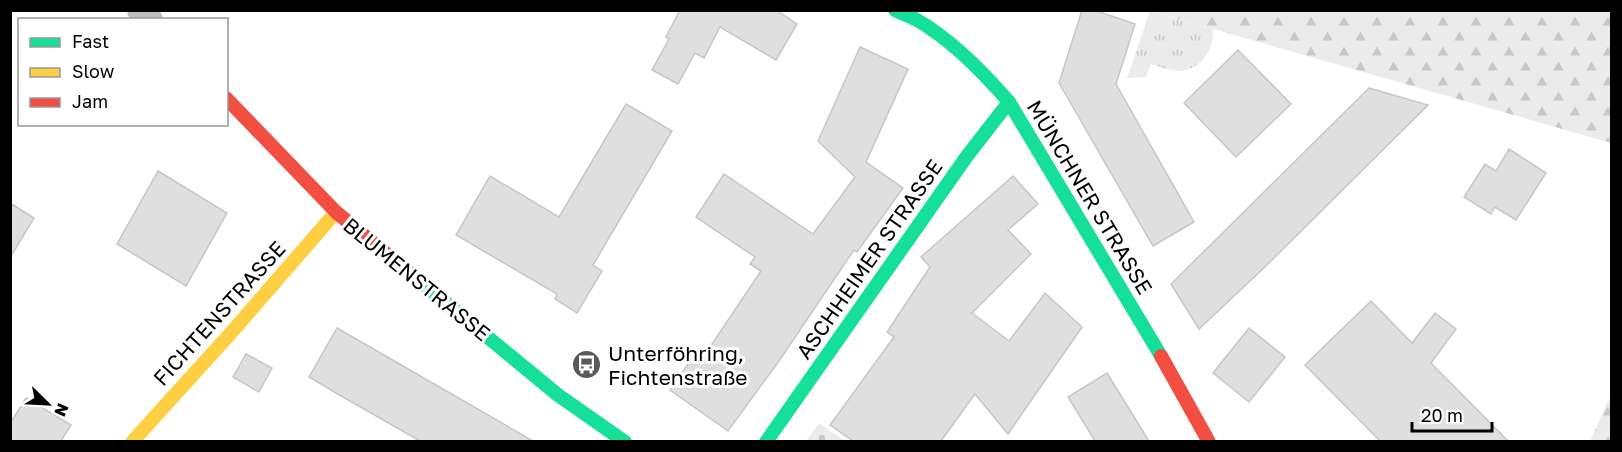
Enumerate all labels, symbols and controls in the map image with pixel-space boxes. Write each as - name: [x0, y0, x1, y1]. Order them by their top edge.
- legend: [18, 18, 228, 126]
- text: Fast: [72, 30, 109, 52]
- text: Slow: [72, 60, 115, 82]
- text: Jam: [72, 90, 108, 112]
- street label: MÜNCHNER STRASSE: [1022, 95, 1158, 299]
- street label: ASCHHEIMER STRASSE: [790, 154, 948, 364]
- street label: BLUMENSTRASSE: [338, 212, 496, 346]
- street label: FICHTENSTRASSE: [147, 235, 291, 391]
- place label: Unterföhring, Fichtenstraße: [608, 340, 748, 390]
- bus stop icon: Unterföhring, Fichtenstraße: [571, 349, 603, 381]
- north arrow: [18, 374, 78, 434]
- scale bar: [1412, 395, 1492, 433]
- text: N: [50, 400, 73, 420]
- text: 20 m: [1421, 404, 1463, 426]

